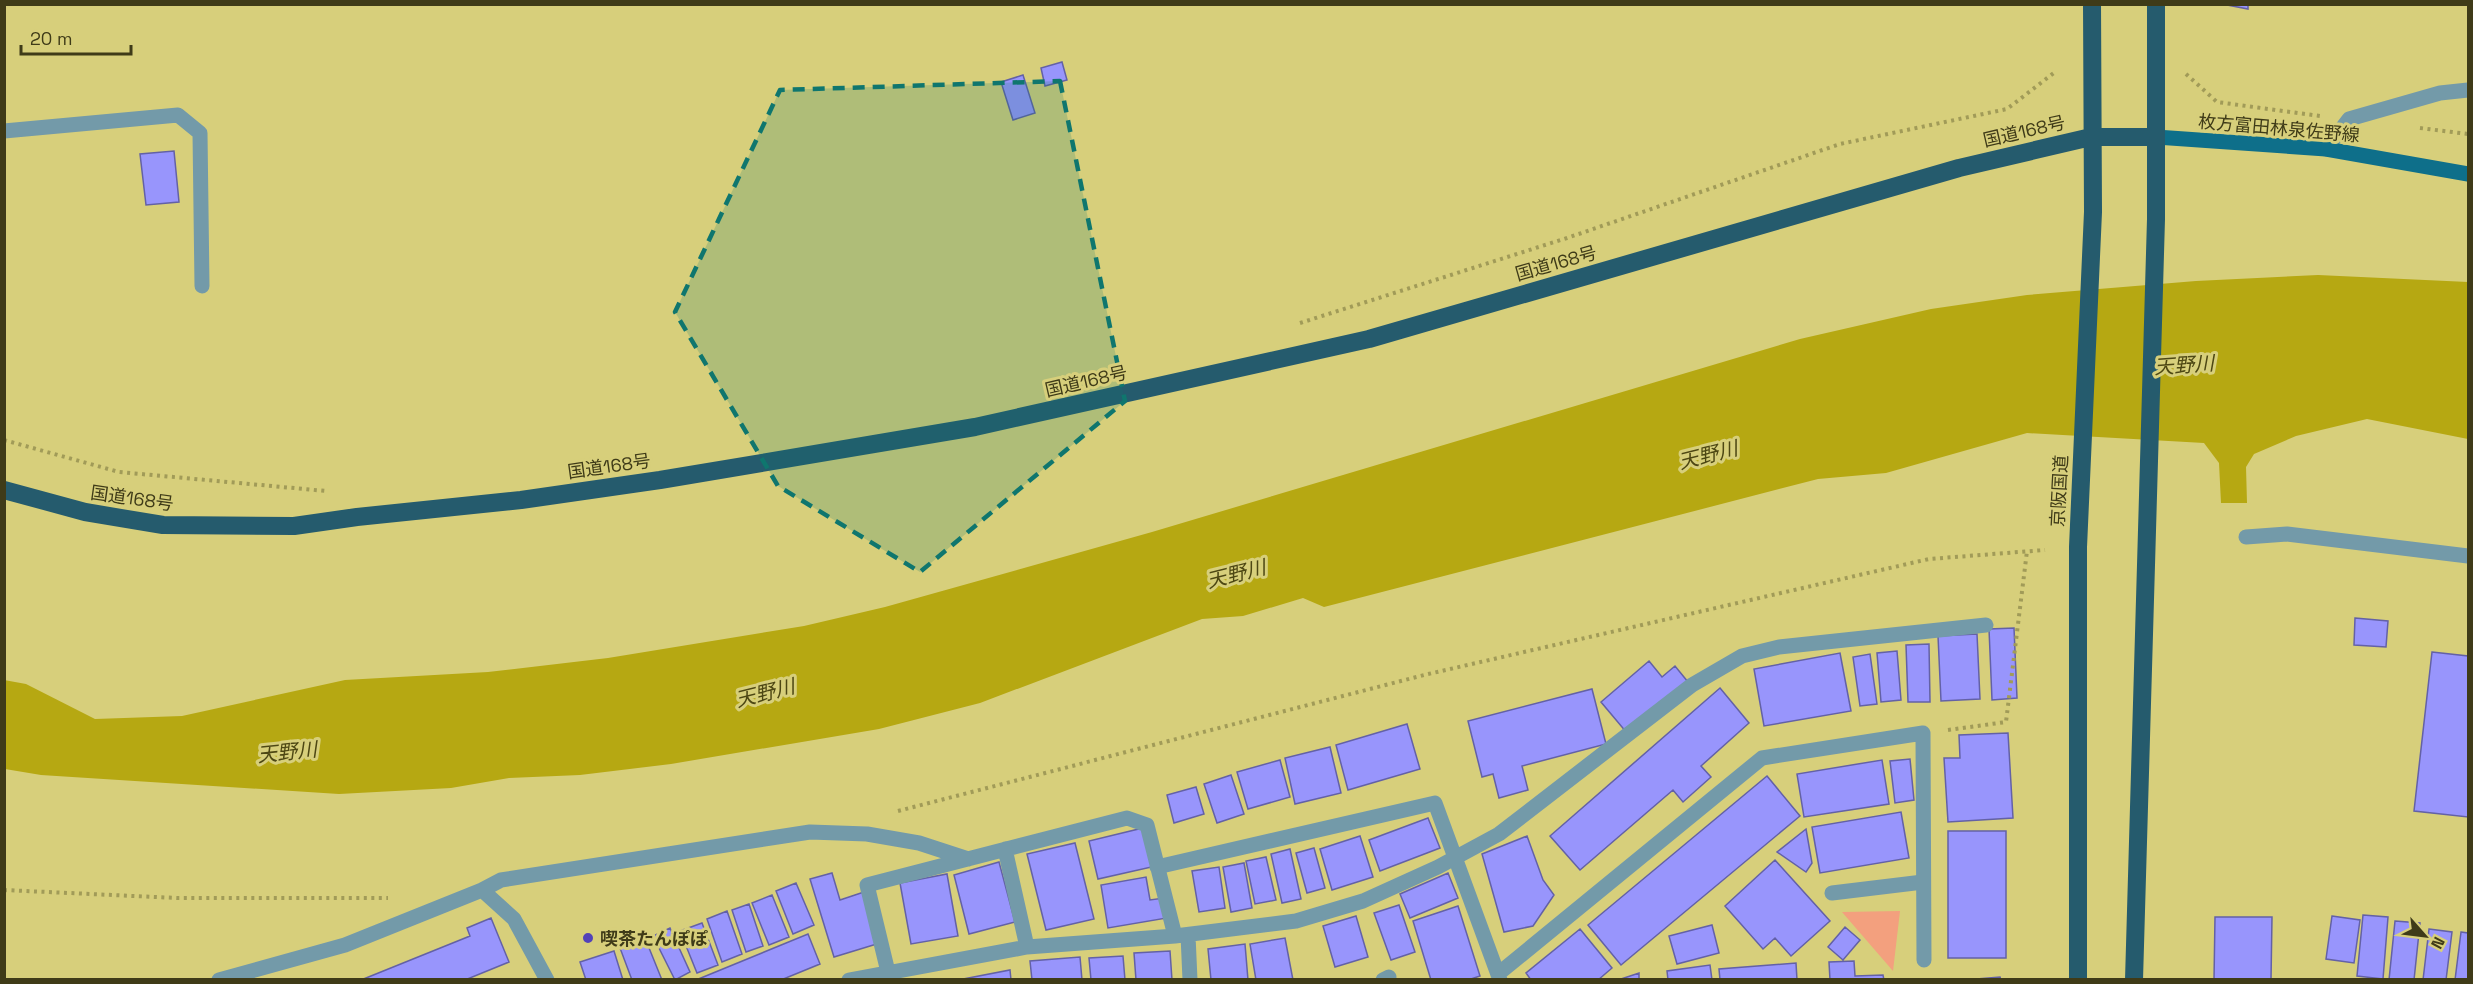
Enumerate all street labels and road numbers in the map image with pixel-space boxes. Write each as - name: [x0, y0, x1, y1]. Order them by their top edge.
- street label: 枚方富田林泉佐野線: [2197, 109, 2361, 147]
- street label: 国道168号: [1981, 110, 2067, 152]
- street label: 国道168号: [1513, 240, 1599, 286]
- street label: 国道168号: [1043, 360, 1129, 402]
- street label: 国道168号: [566, 449, 652, 483]
- street label: 京阪国道: [2046, 454, 2072, 528]
- street label: 国道168号: [89, 481, 175, 515]

